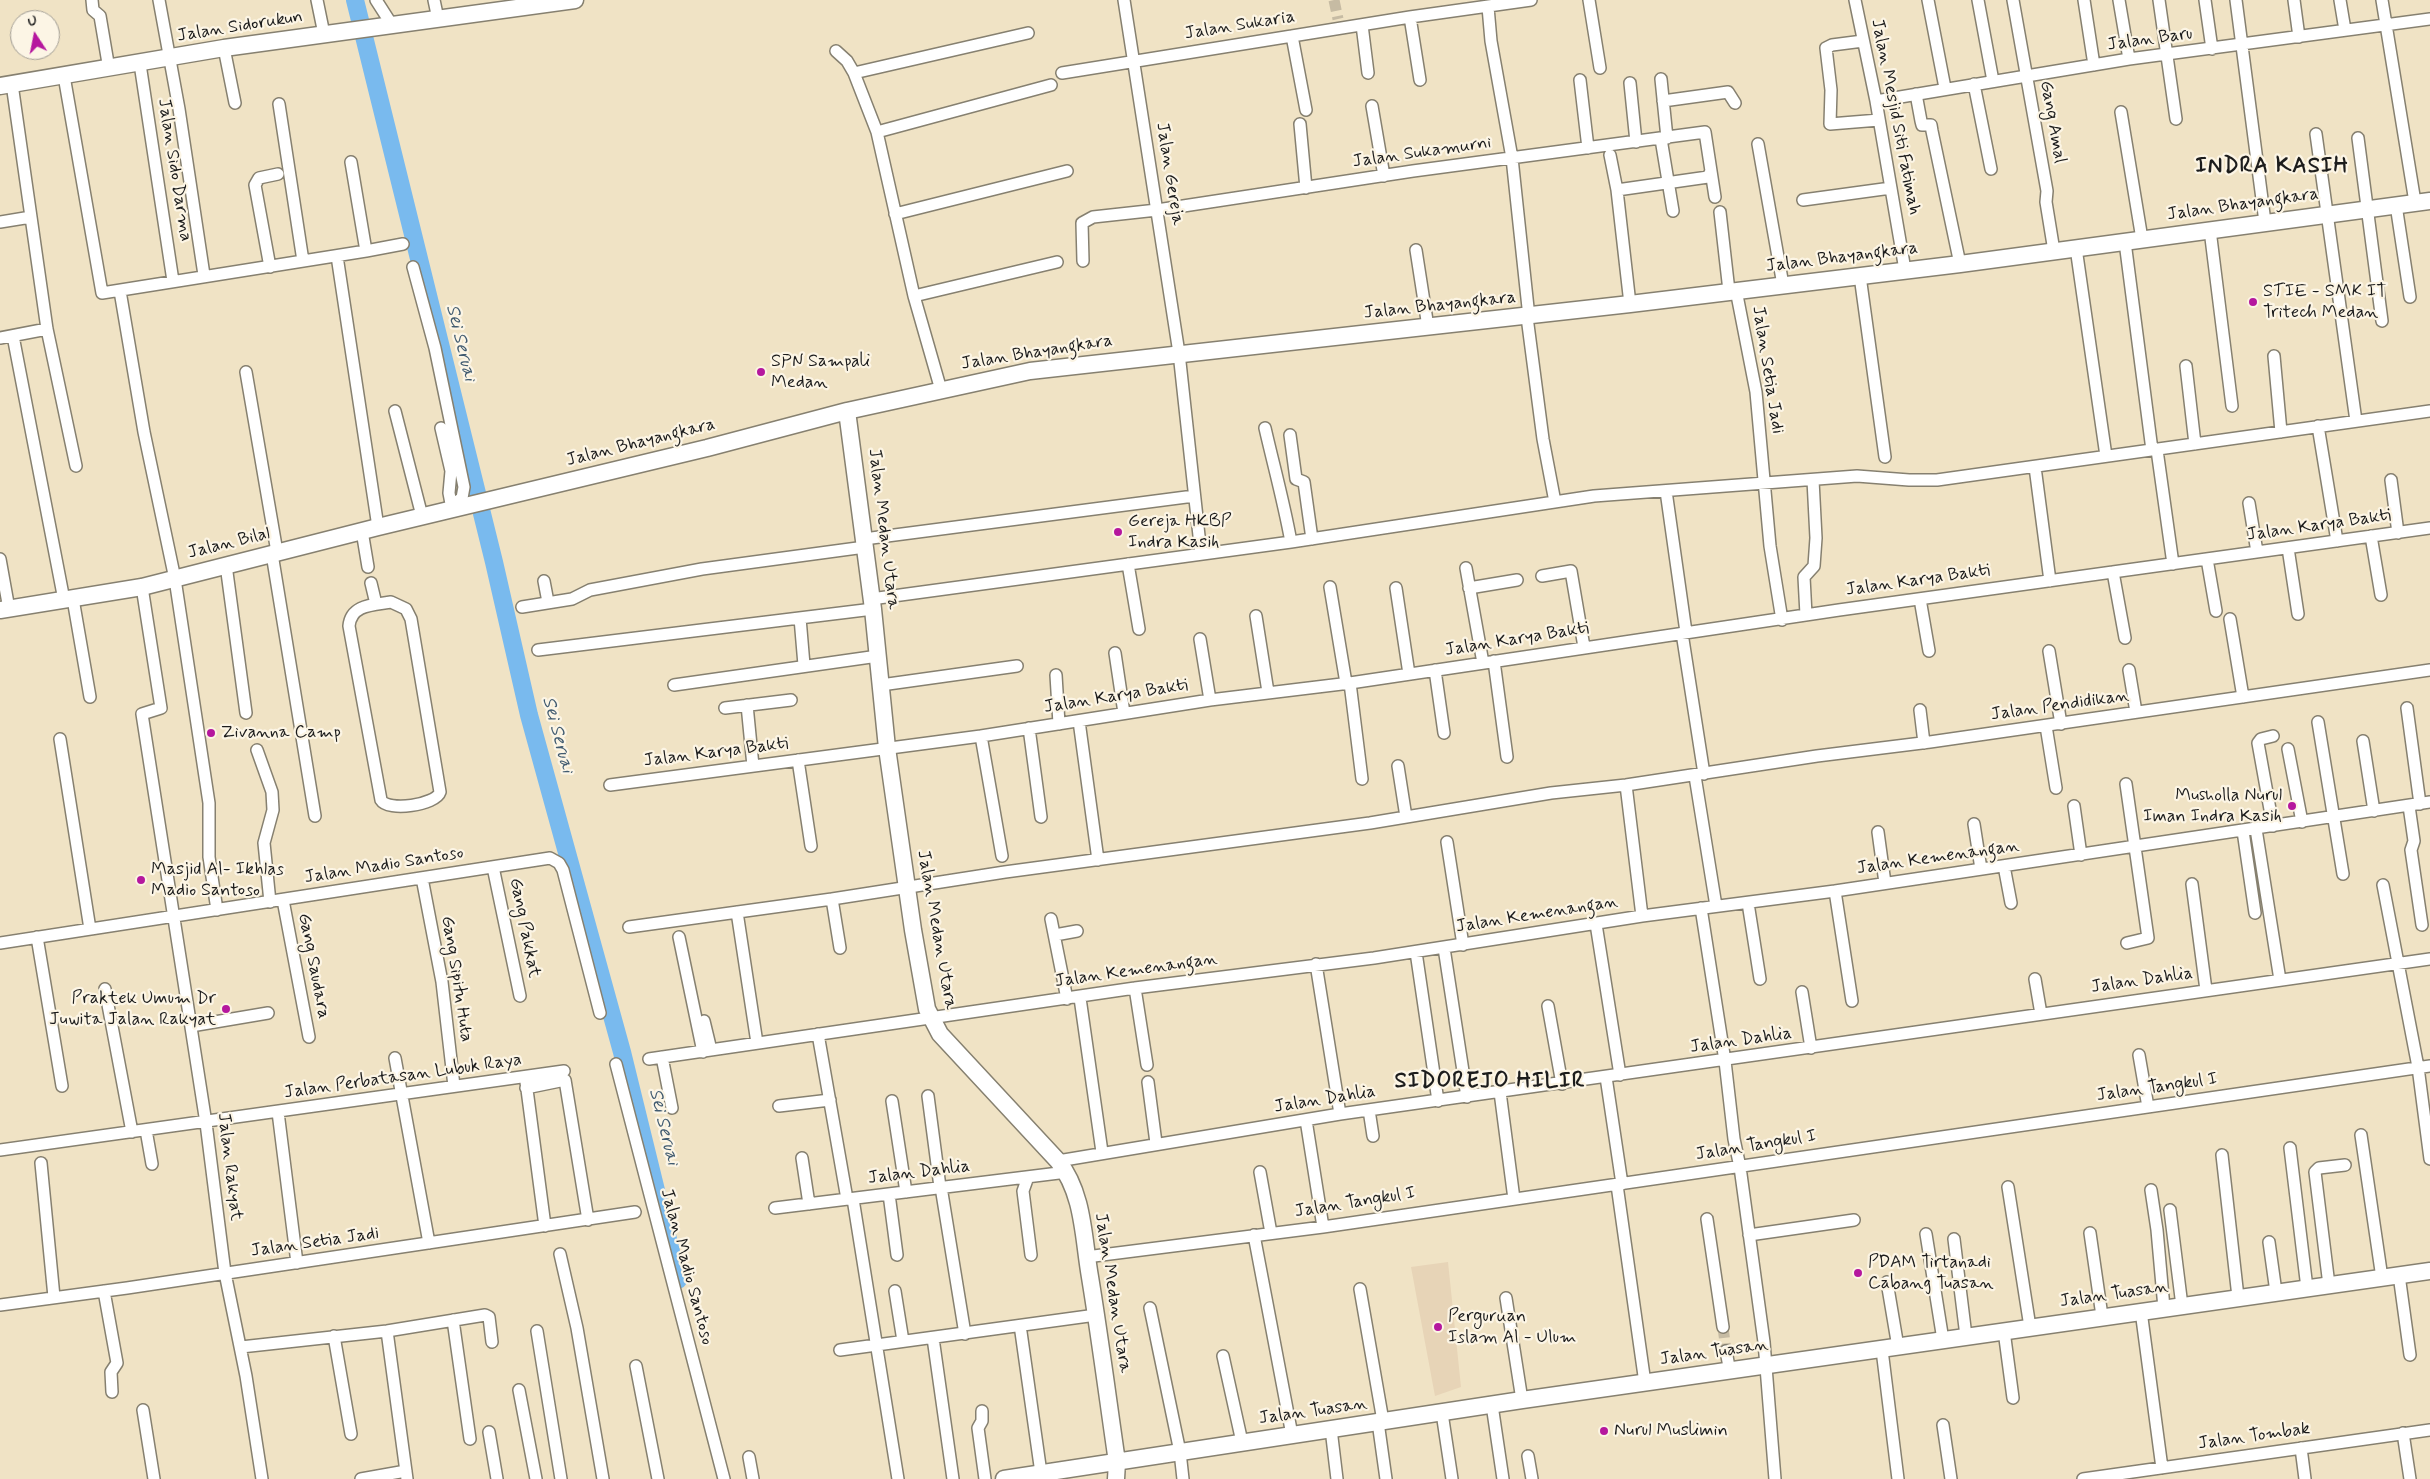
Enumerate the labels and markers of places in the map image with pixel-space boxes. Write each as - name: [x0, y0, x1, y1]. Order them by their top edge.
- place label: STIE - SMK IT Tritech Medan: [2263, 281, 2387, 324]
- marker: STIE - SMK IT Tritech Medan: [2247, 296, 2259, 308]
- place label: SPN Sampali Medan: [771, 351, 870, 394]
- marker: SPN Sampali Medan: [755, 366, 767, 378]
- place label: Gereja HKBP Indra Kasih: [1128, 511, 1232, 554]
- marker: Gereja HKBP Indra Kasih: [1112, 526, 1124, 538]
- place label: Zivanna Camp: [221, 722, 341, 744]
- marker: Zivanna Camp: [205, 727, 217, 739]
- place label: Musholla Nurul Iman Indra Kasih: [2143, 785, 2282, 828]
- marker: Musholla Nurul Iman Indra Kasih: [2286, 800, 2298, 812]
- place label: Masjid Al- Ikhlas Madio Santoso: [151, 859, 284, 902]
- marker: Masjid Al- Ikhlas Madio Santoso: [135, 874, 147, 886]
- place label: Praktek Umum Dr Juwita Jalan Rakyat: [49, 988, 216, 1030]
- marker: Praktek Umum Dr Juwita Jalan Rakyat: [220, 1003, 232, 1015]
- place label: PDAM Tirtanadi Cabang Tuasan: [1868, 1252, 1994, 1294]
- marker: PDAM Tirtanadi Cabang Tuasan: [1852, 1267, 1864, 1279]
- place label: Perguruan Islam Al - Ulum: [1448, 1306, 1576, 1348]
- marker: Perguruan Islam Al - Ulum: [1432, 1321, 1444, 1333]
- place label: Nurul Muslimin: [1614, 1420, 1728, 1442]
- marker: Nurul Muslimin: [1598, 1425, 1610, 1437]

